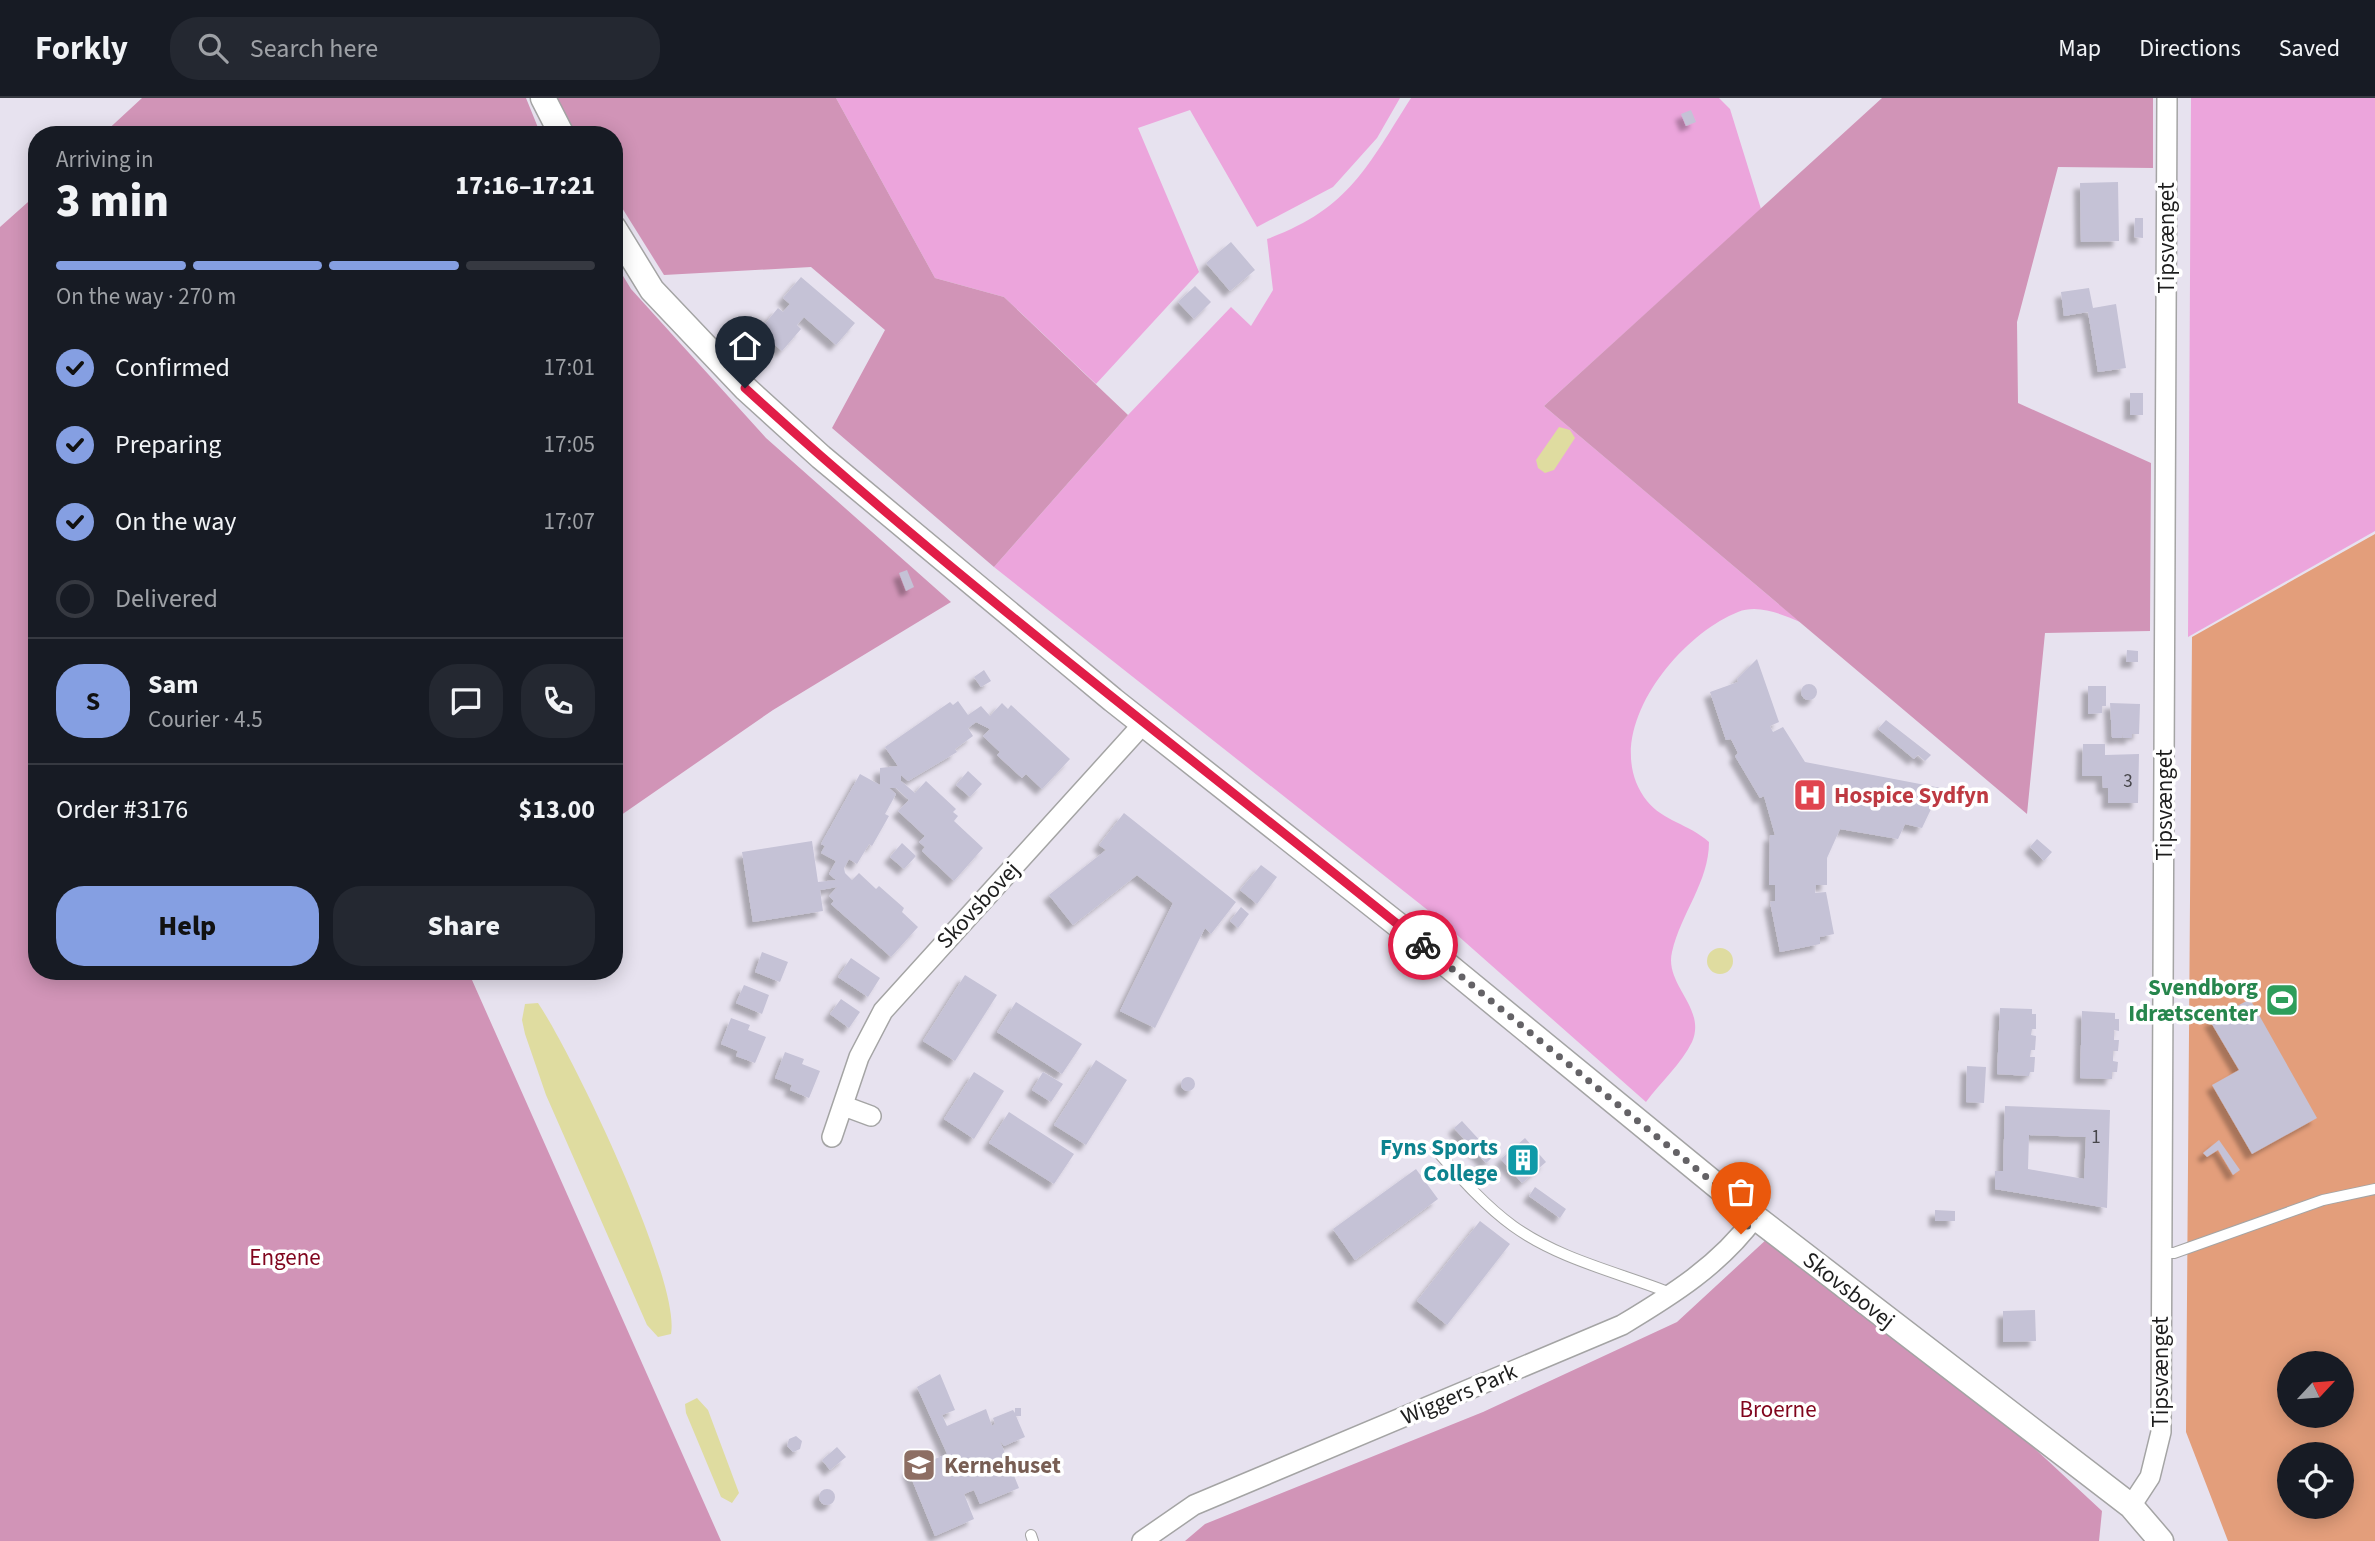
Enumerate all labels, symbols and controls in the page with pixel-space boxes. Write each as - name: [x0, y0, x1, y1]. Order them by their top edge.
- search box: [170, 17, 660, 80]
- text: Forkly: [35, 25, 128, 72]
- icon: search: [194, 29, 232, 67]
- text: Search here: [250, 30, 378, 67]
- text: Map: [2058, 31, 2101, 66]
- text: Directions: [2139, 31, 2241, 66]
- text: Saved: [2279, 31, 2340, 66]
- text: Arriving in: [56, 143, 154, 176]
- text: 17:16–17:21: [455, 167, 595, 204]
- text: 3 min: [56, 169, 169, 234]
- street label: Tipsvænget: [2150, 182, 2183, 294]
- text: On the way · 270 m: [56, 280, 236, 313]
- pin: [715, 316, 775, 388]
- icon: home: [726, 327, 764, 365]
- icon: check: [56, 349, 94, 387]
- text: Confirmed: [115, 349, 230, 386]
- text: 17:01: [544, 351, 595, 384]
- icon: check: [56, 426, 94, 464]
- text: Preparing: [115, 426, 221, 463]
- text: 17:05: [544, 428, 595, 461]
- icon: check: [56, 503, 94, 541]
- text: On the way: [115, 503, 236, 540]
- text: 17:07: [544, 505, 595, 538]
- text: Delivered: [115, 580, 218, 617]
- button: chat: [429, 664, 503, 738]
- button: phone: [521, 664, 595, 738]
- text: Sam: [148, 666, 198, 703]
- text: S: [86, 683, 100, 720]
- text: Courier · 4.5: [148, 703, 263, 736]
- street label: Tipsvænget: [2148, 749, 2181, 861]
- house number: 3: [2123, 768, 2133, 795]
- hospital icon: Hospice Sydfyn: [1791, 776, 1829, 814]
- place label: Hospice Sydfyn: [1834, 779, 1989, 812]
- text: Order #3176: [56, 791, 188, 828]
- text: $13.00: [519, 791, 595, 828]
- street label: Skovsbovej: [929, 854, 1027, 956]
- button: Help: [56, 886, 319, 966]
- button: Share: [333, 886, 595, 966]
- courier: [1388, 910, 1458, 980]
- icon: bike: [1404, 926, 1442, 964]
- place label: Svendborg Idrætscenter: [2128, 971, 2259, 1030]
- sports icon: Svendborg Idrætscenter: [2263, 981, 2301, 1019]
- house number: 1: [2091, 1124, 2101, 1151]
- place label: Fyns Sports College: [1380, 1131, 1498, 1190]
- building icon: Fyns Sports College: [1504, 1141, 1542, 1179]
- pin: [1711, 1162, 1771, 1234]
- icon: bag: [1722, 1173, 1760, 1211]
- park label: Engene: [249, 1241, 321, 1274]
- street label: Skovsbovej: [1796, 1243, 1902, 1337]
- street label: Tipsvænget: [2144, 1316, 2177, 1428]
- north arrow: [2277, 1351, 2354, 1428]
- map controls: [2277, 1351, 2354, 1519]
- street label: Wiggers Park: [1396, 1355, 1523, 1433]
- park label: Broerne: [1739, 1393, 1817, 1426]
- button: locate: [2277, 1442, 2354, 1519]
- school or university icon: Kernehuset: [900, 1446, 938, 1484]
- place label: Kernehuset: [944, 1449, 1061, 1482]

